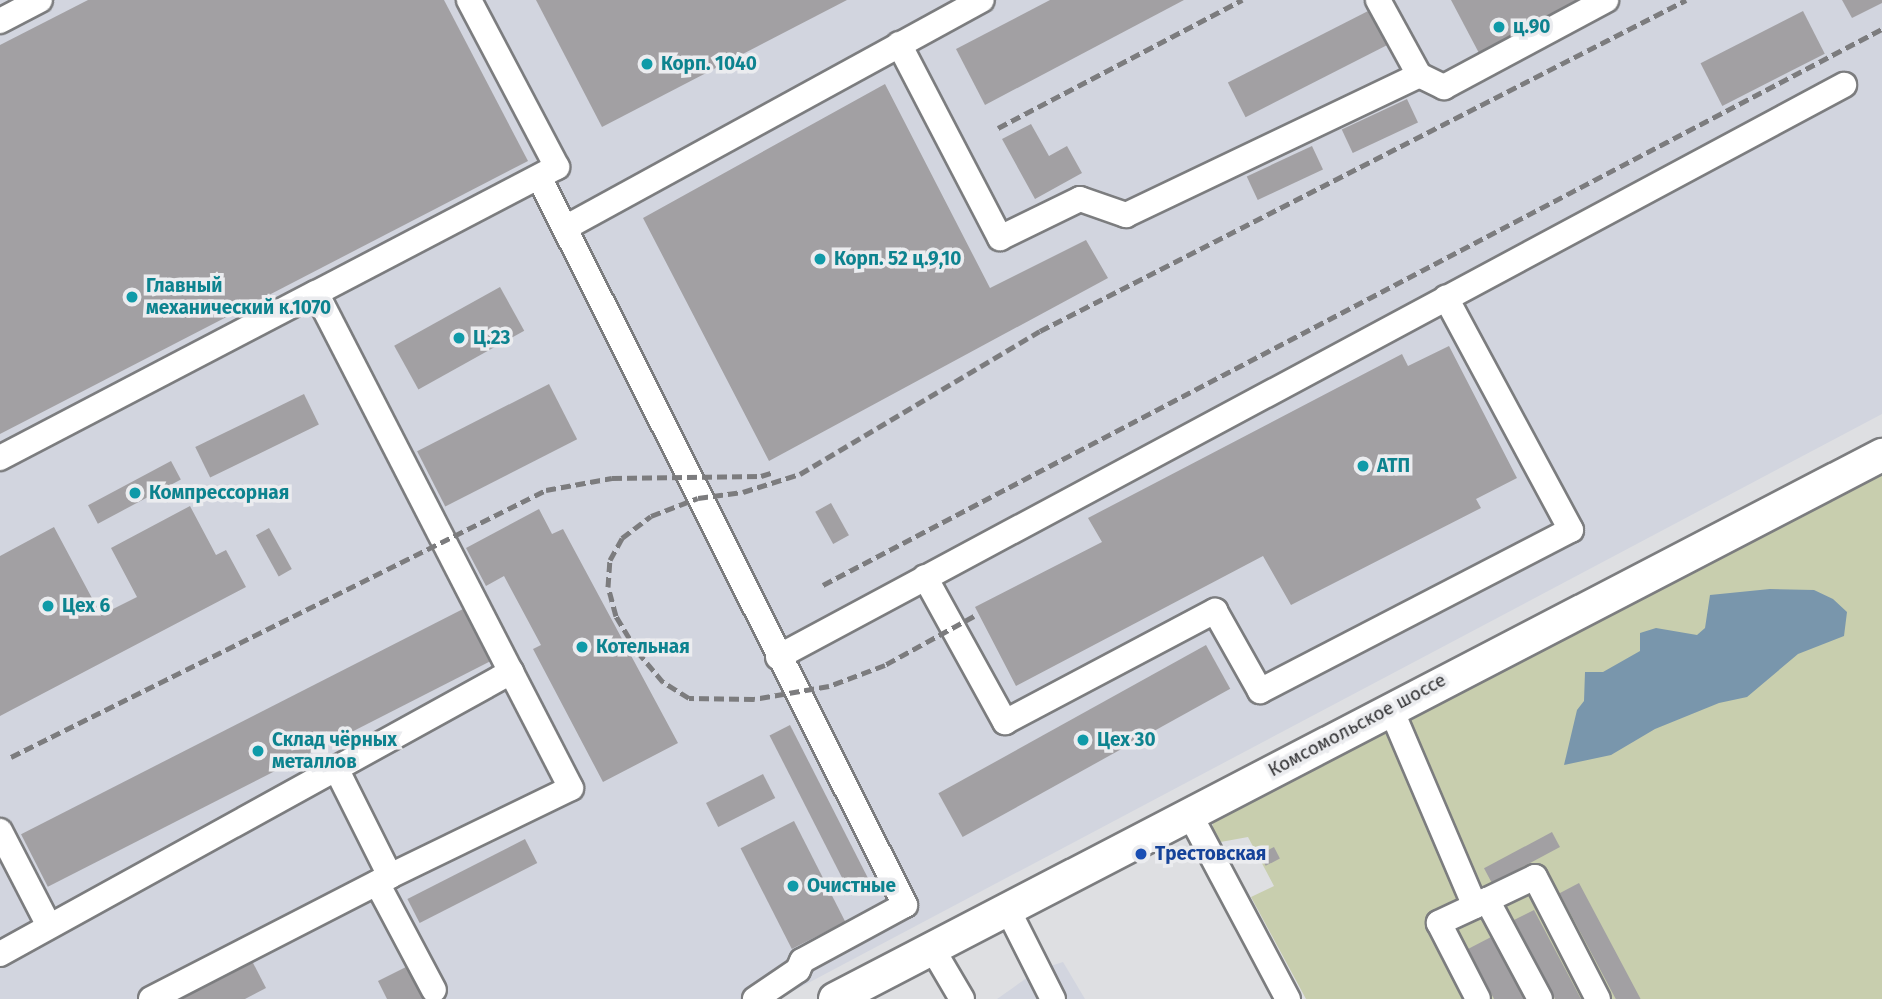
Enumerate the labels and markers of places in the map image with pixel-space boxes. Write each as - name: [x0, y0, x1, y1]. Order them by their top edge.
- place label: ц.90: [1513, 16, 1550, 38]
- marker: ц.90: [1491, 19, 1507, 35]
- place label: Корп. 1040: [661, 53, 757, 75]
- marker: Корп. 1040: [639, 56, 655, 72]
- place label: Корп. 52 ц.9,10: [834, 248, 961, 270]
- marker: Корп. 52 ц.9,10: [812, 251, 828, 267]
- place label: Главный механический к.1070: [146, 275, 331, 319]
- marker: Главный механический к.1070: [124, 289, 140, 305]
- place label: Ц.23: [473, 327, 510, 349]
- marker: Ц.23: [451, 330, 467, 346]
- place label: АТП: [1377, 455, 1410, 477]
- marker: АТП: [1355, 458, 1371, 474]
- place label: Компрессорная: [149, 482, 289, 504]
- marker: Компрессорная: [127, 485, 143, 501]
- place label: Цех 6: [62, 595, 110, 617]
- marker: Цех 6: [40, 598, 56, 614]
- place label: Котельная: [596, 636, 690, 658]
- marker: Котельная: [574, 639, 590, 655]
- place label: Склад чёрных металлов: [272, 729, 397, 773]
- place label: Цех 30: [1097, 729, 1156, 751]
- marker: Цех 30: [1075, 732, 1091, 748]
- marker: Склад чёрных металлов: [250, 743, 266, 759]
- place label: Трестовская: [1155, 843, 1266, 865]
- marker: Трестовская: [1133, 846, 1149, 862]
- place label: Очистные: [807, 875, 896, 897]
- marker: Очистные: [785, 878, 801, 894]

